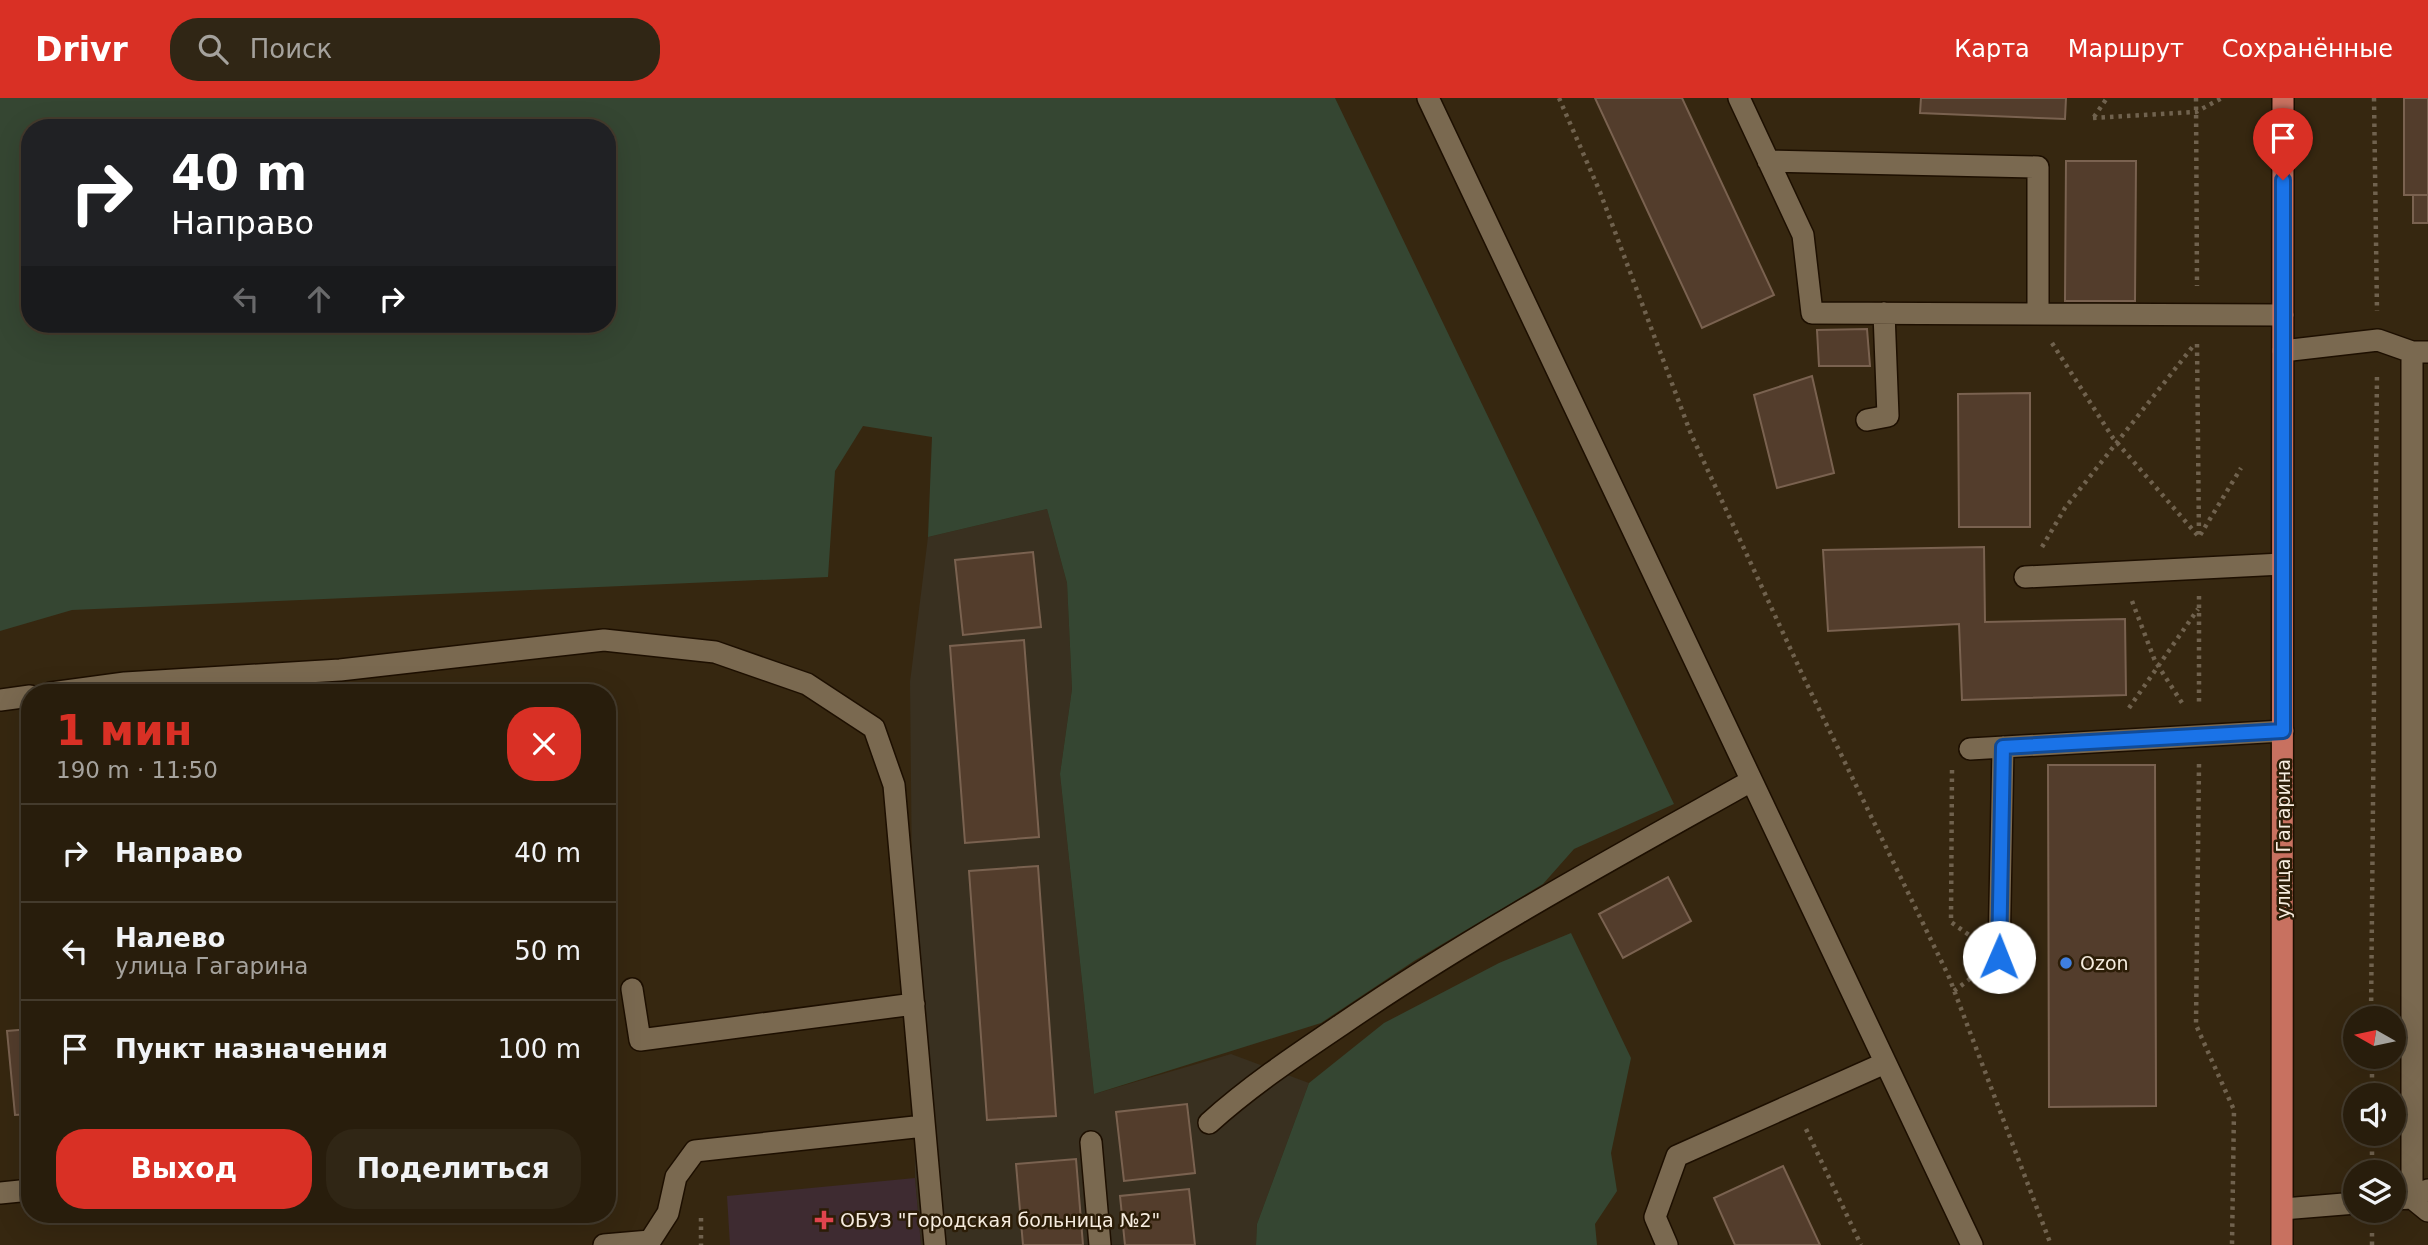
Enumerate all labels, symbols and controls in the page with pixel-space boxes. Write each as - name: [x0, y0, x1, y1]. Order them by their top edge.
- search box: [170, 18, 660, 81]
- text: Drivr: [35, 30, 128, 69]
- icon: search: [194, 30, 232, 68]
- text: Поиск: [250, 34, 332, 64]
- text: Карта: [1954, 35, 2030, 63]
- text: Маршрут: [2068, 35, 2184, 63]
- text: Сохранённые: [2222, 35, 2393, 63]
- pin: [2253, 108, 2313, 180]
- icon: arrive: [2264, 119, 2302, 157]
- text: 40 m: [171, 145, 307, 202]
- icon: right: [56, 147, 147, 238]
- text: Направо: [171, 204, 314, 242]
- icon: left: [227, 280, 265, 318]
- icon: ahead: [300, 280, 338, 318]
- icon: right: [373, 280, 411, 318]
- text: 1 мин: [56, 706, 193, 755]
- button: close: [507, 707, 581, 781]
- text: 190 m · 11:50: [56, 757, 218, 783]
- street label: улица Гагарина: [2272, 759, 2294, 919]
- icon: right: [56, 834, 94, 872]
- text: Направо: [115, 838, 243, 868]
- text: 40 m: [514, 838, 581, 868]
- position arrow: [1962, 920, 2036, 994]
- text: Налево: [115, 923, 225, 953]
- icon: left: [56, 932, 94, 970]
- text: 50 m: [514, 936, 581, 966]
- place label: Ozon: [2080, 952, 2129, 974]
- text: улица Гагарина: [115, 953, 308, 979]
- marker: Ozon: [2058, 955, 2074, 971]
- north arrow: [2343, 1006, 2406, 1069]
- map controls: [2343, 1006, 2406, 1223]
- icon: arrive: [56, 1030, 94, 1068]
- text: Пункт назначения: [115, 1034, 388, 1064]
- text: 100 m: [498, 1034, 581, 1064]
- button: sound: [2343, 1083, 2406, 1146]
- button: Выход: [56, 1129, 312, 1209]
- button: Поделиться: [326, 1129, 581, 1209]
- button: layers: [2343, 1160, 2406, 1223]
- place label: ОБУЗ "Городская больница №2": [840, 1209, 1160, 1231]
- marker: ОБУЗ "Городская больница №2": [814, 1210, 834, 1230]

